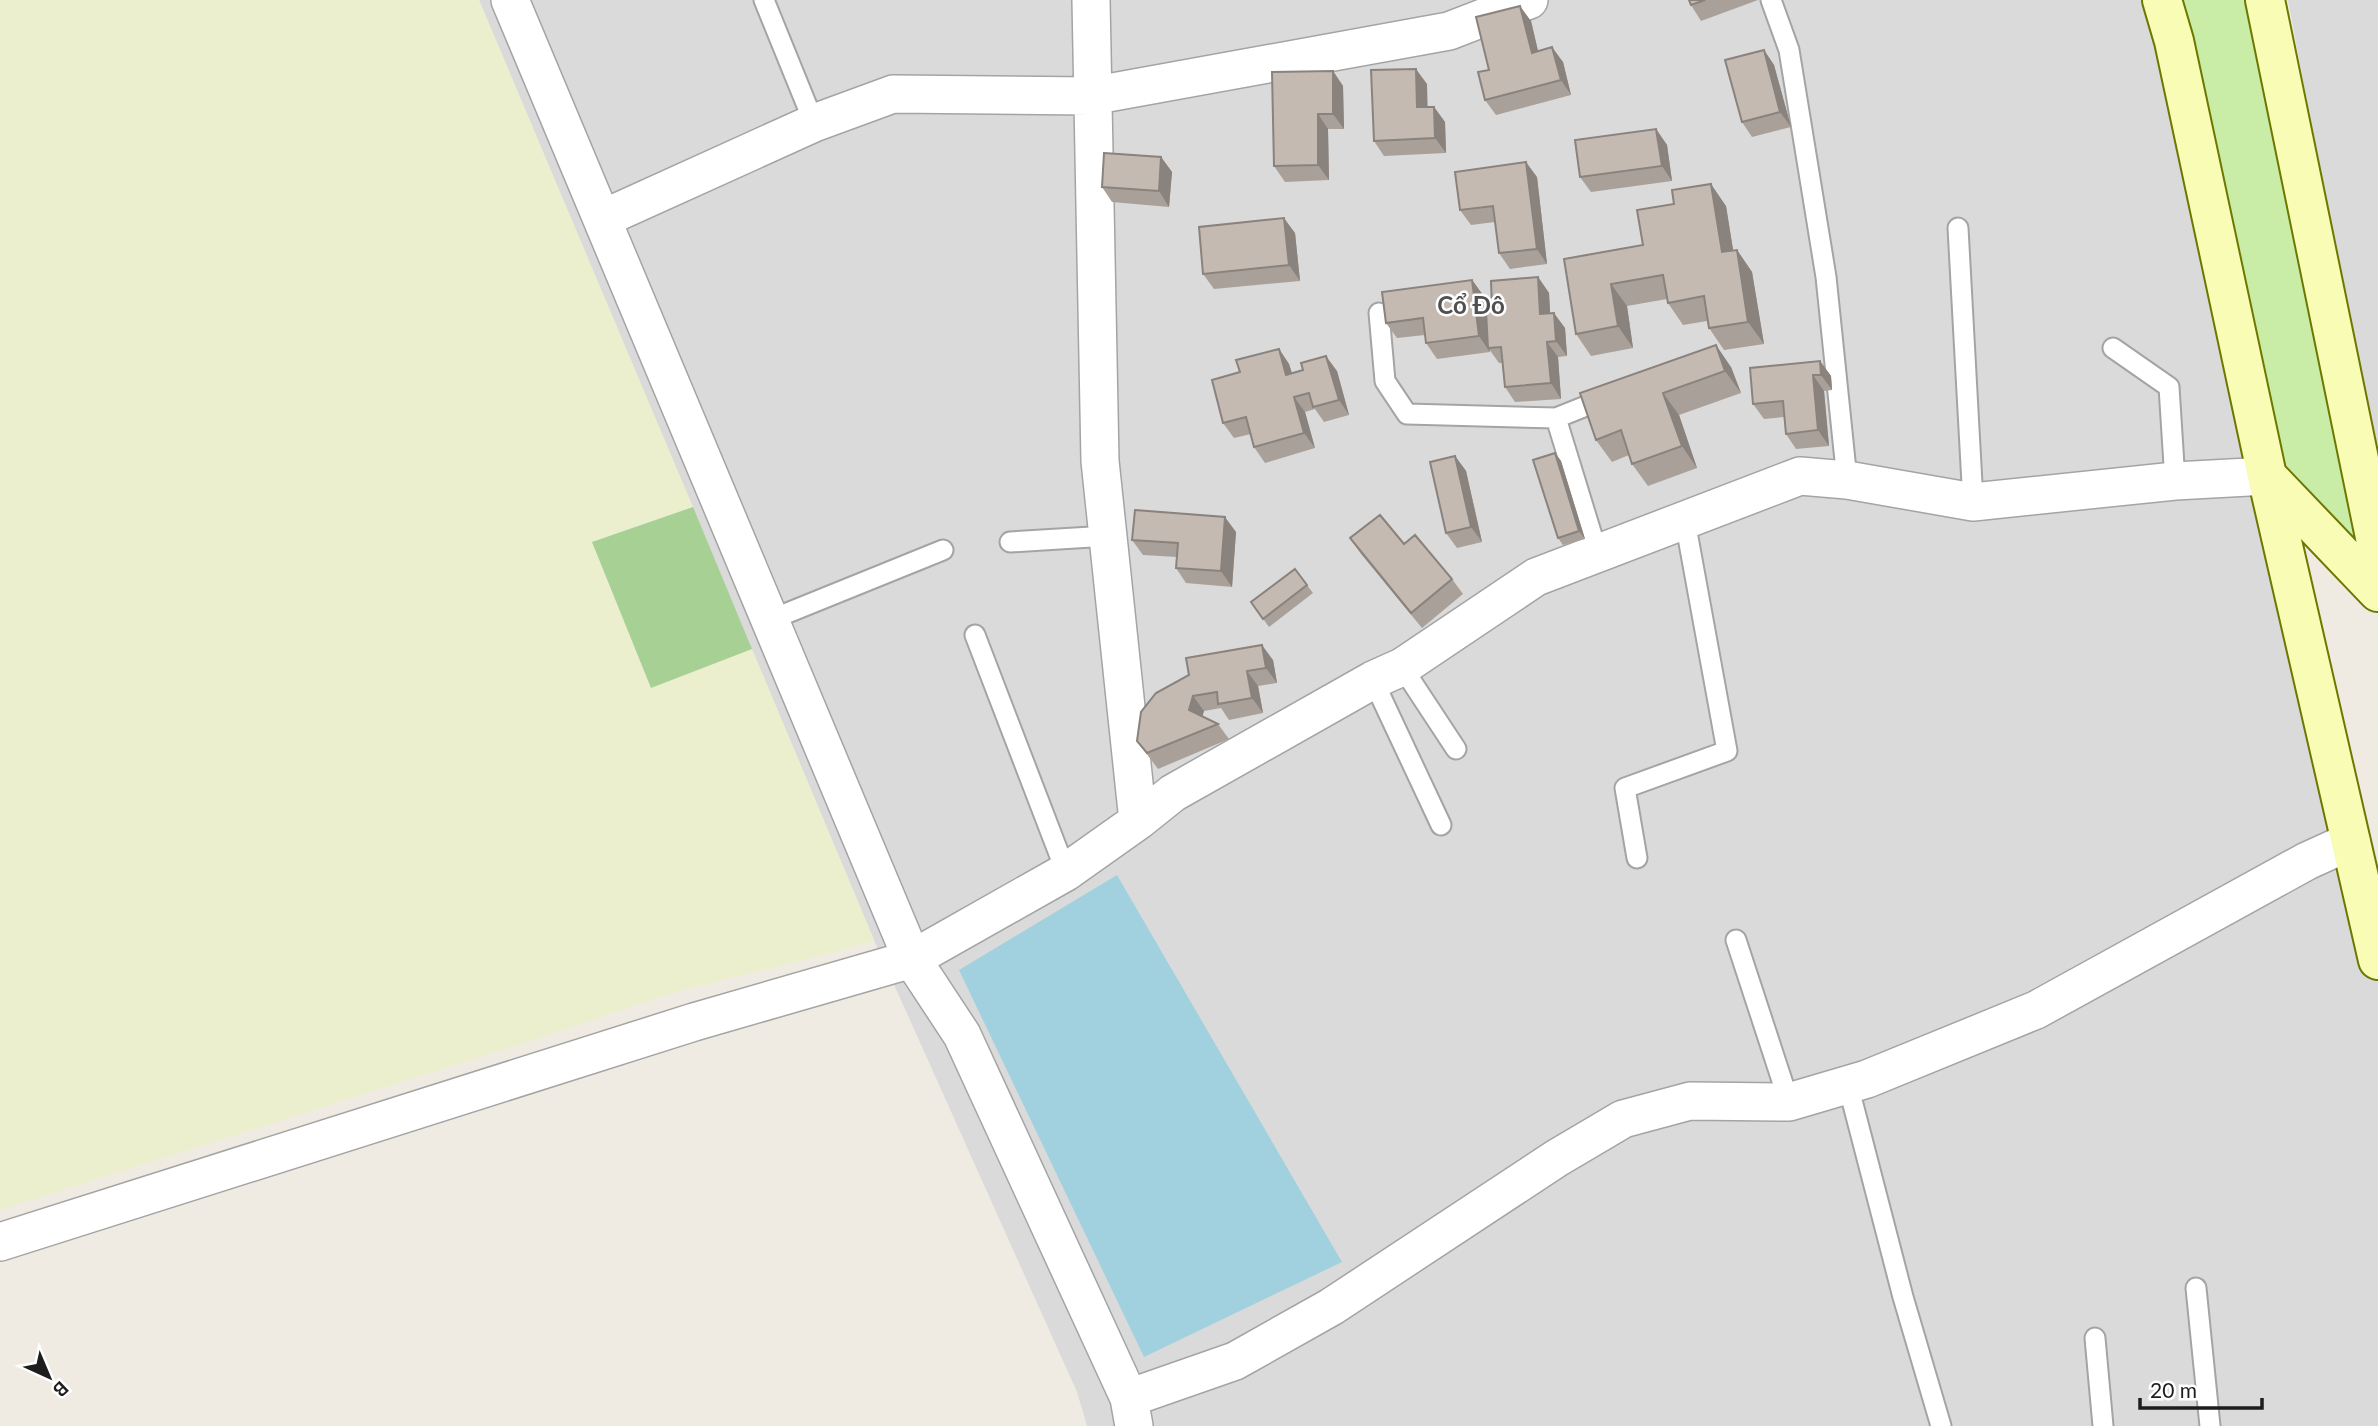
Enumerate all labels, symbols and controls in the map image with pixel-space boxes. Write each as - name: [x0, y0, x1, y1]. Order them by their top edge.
- district label: Cổ Đô: [1437, 290, 1505, 319]
- north arrow: [14, 1342, 84, 1412]
- scale bar: [2140, 1366, 2262, 1410]
- text: B: [49, 1377, 74, 1402]
- text: 20 m: [2150, 1377, 2197, 1402]

